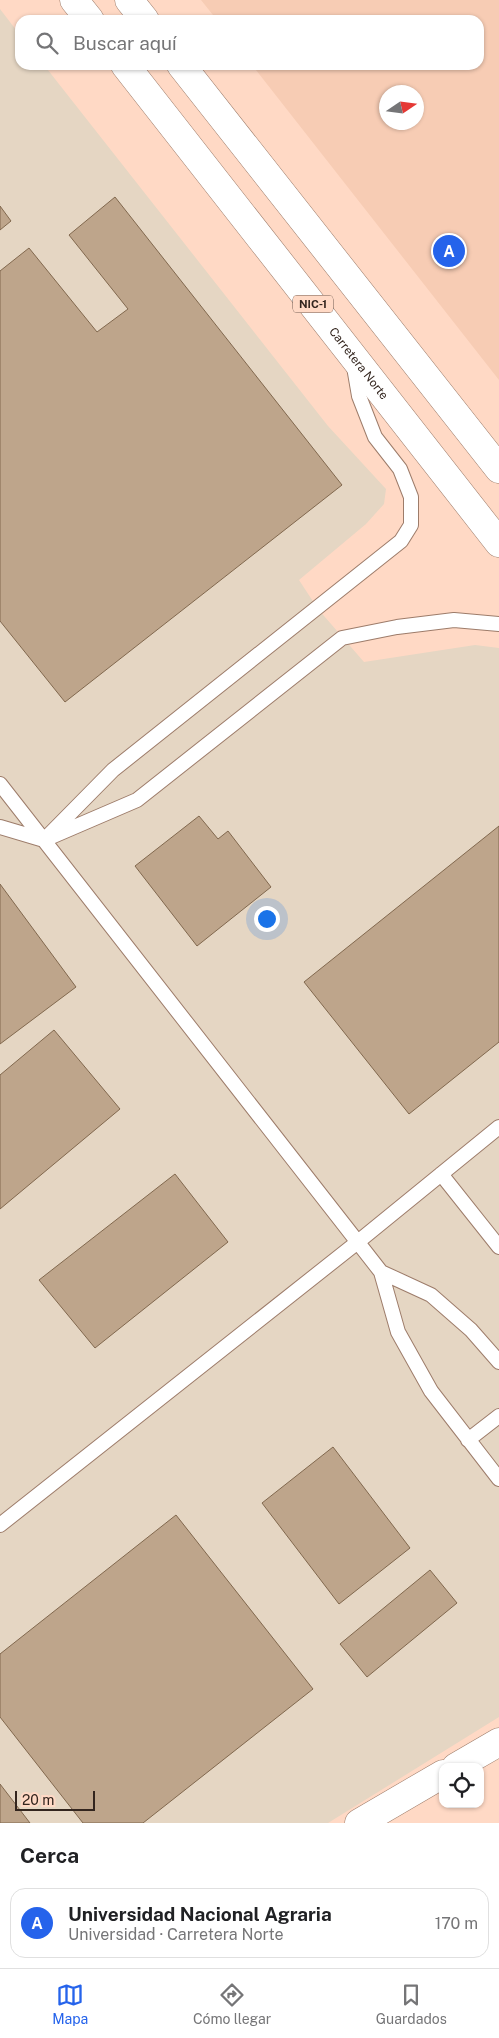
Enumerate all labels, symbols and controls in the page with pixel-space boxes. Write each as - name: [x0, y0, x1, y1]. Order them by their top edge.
- search box: [15, 15, 484, 70]
- icon: search: [33, 29, 61, 57]
- text: Buscar aquí: [73, 32, 177, 54]
- north arrow: [379, 85, 424, 130]
- pin: A: [433, 232, 465, 270]
- road number: NIC-1: [293, 296, 333, 312]
- street label: Carretera Norte: [326, 325, 391, 402]
- your location: [254, 906, 280, 932]
- map controls: [439, 1763, 484, 1808]
- button: locate: [439, 1763, 484, 1808]
- scale bar: [15, 1788, 95, 1811]
- text: 20 m: [22, 1792, 54, 1808]
- text: Cerca: [20, 1843, 79, 1868]
- text: Universidad Nacional Agraria: [68, 1903, 332, 1925]
- text: A: [31, 1914, 43, 1933]
- text: 170 m: [435, 1914, 478, 1933]
- text: Universidad · Carretera Norte: [68, 1925, 284, 1944]
- tab: Mapa: [52, 1981, 88, 2027]
- tab: Cómo llegar: [193, 1981, 271, 2027]
- tab: Guardados: [376, 1981, 447, 2027]

